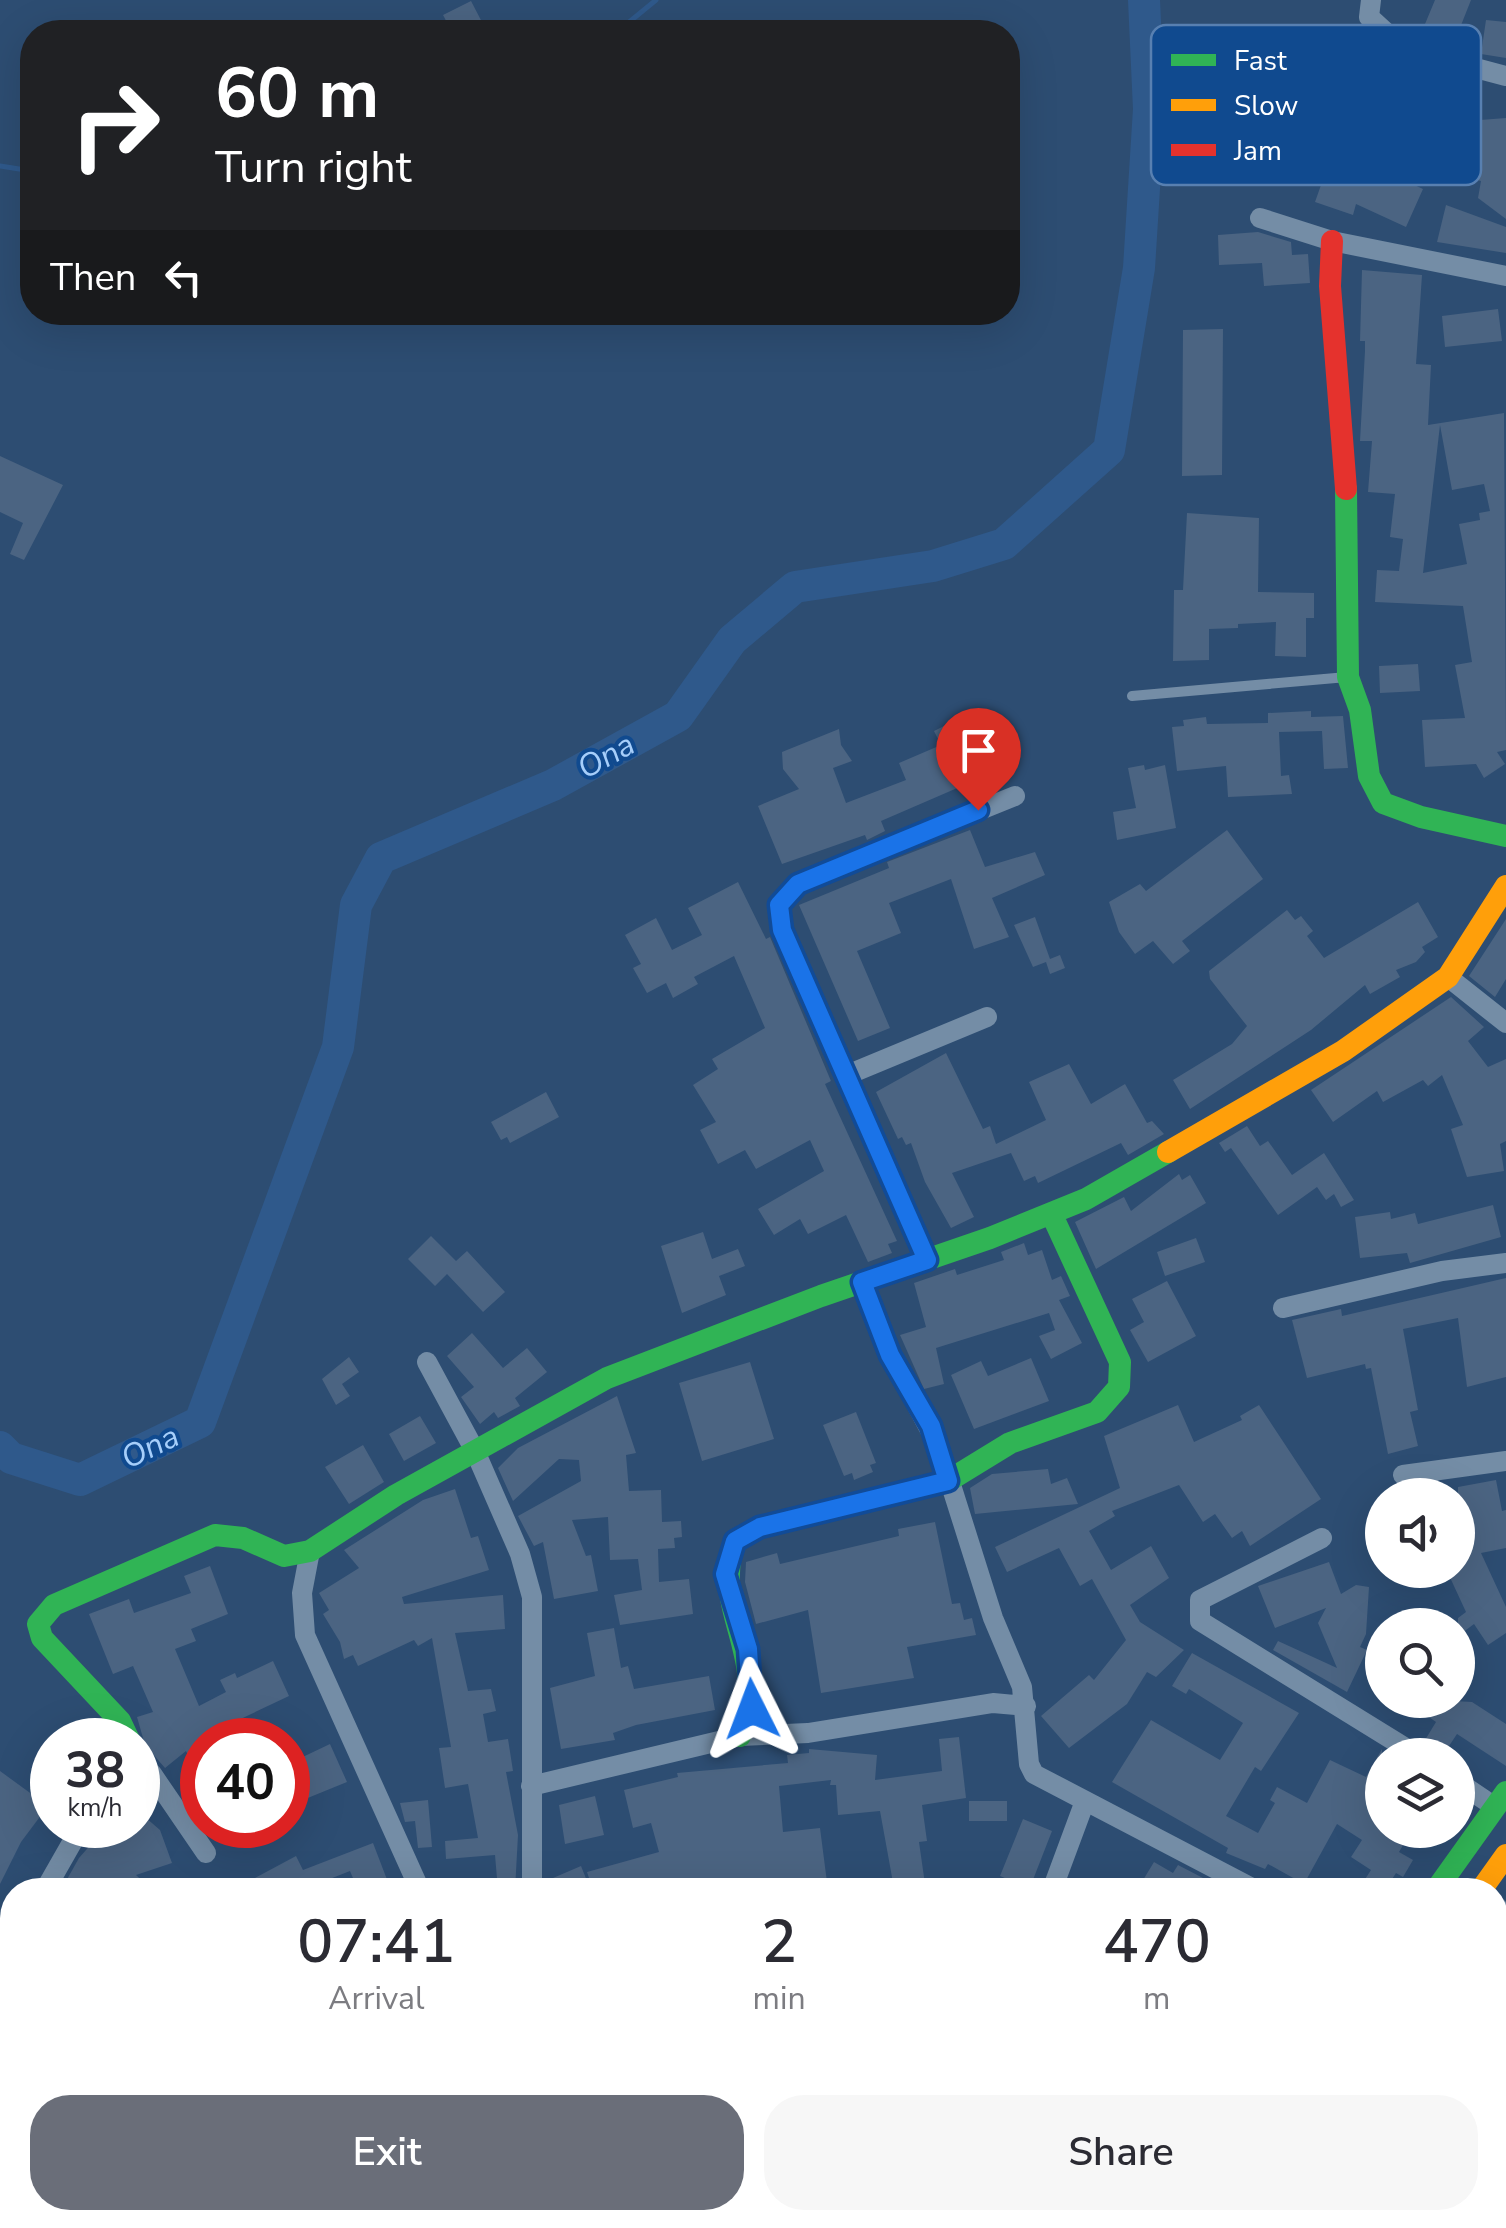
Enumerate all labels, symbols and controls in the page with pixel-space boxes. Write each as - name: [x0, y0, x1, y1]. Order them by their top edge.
- legend: [1151, 25, 1481, 185]
- text: Fast: [1234, 42, 1287, 80]
- text: 60 m: [215, 46, 379, 142]
- icon: right: [50, 60, 180, 190]
- text: Slow: [1234, 87, 1298, 125]
- text: Jam: [1233, 132, 1282, 170]
- text: Turn right: [215, 137, 412, 198]
- icon: left: [156, 250, 211, 305]
- text: Then: [50, 252, 136, 303]
- pin: [936, 708, 1021, 811]
- water label: Ona: [569, 723, 643, 789]
- icon: arrive: [951, 723, 1006, 778]
- water label: Ona: [114, 1415, 186, 1479]
- map controls: [1365, 1478, 1475, 1848]
- button: sound: [1365, 1478, 1475, 1588]
- button: search: [1365, 1608, 1475, 1718]
- position arrow: [700, 1657, 804, 1761]
- speed limit sign: 40: [180, 1718, 310, 1848]
- text: 38: [65, 1736, 125, 1805]
- button: layers: [1365, 1738, 1475, 1848]
- text: km/h: [67, 1791, 123, 1825]
- text: 07:41: [297, 1901, 455, 1983]
- text: 2: [761, 1901, 797, 1983]
- text: 470: [1103, 1901, 1211, 1983]
- text: Arrival: [328, 1977, 424, 2020]
- text: min: [753, 1977, 806, 2020]
- text: m: [1143, 1977, 1171, 2020]
- button: Exit: [30, 2095, 744, 2210]
- button: Share: [764, 2095, 1478, 2210]

